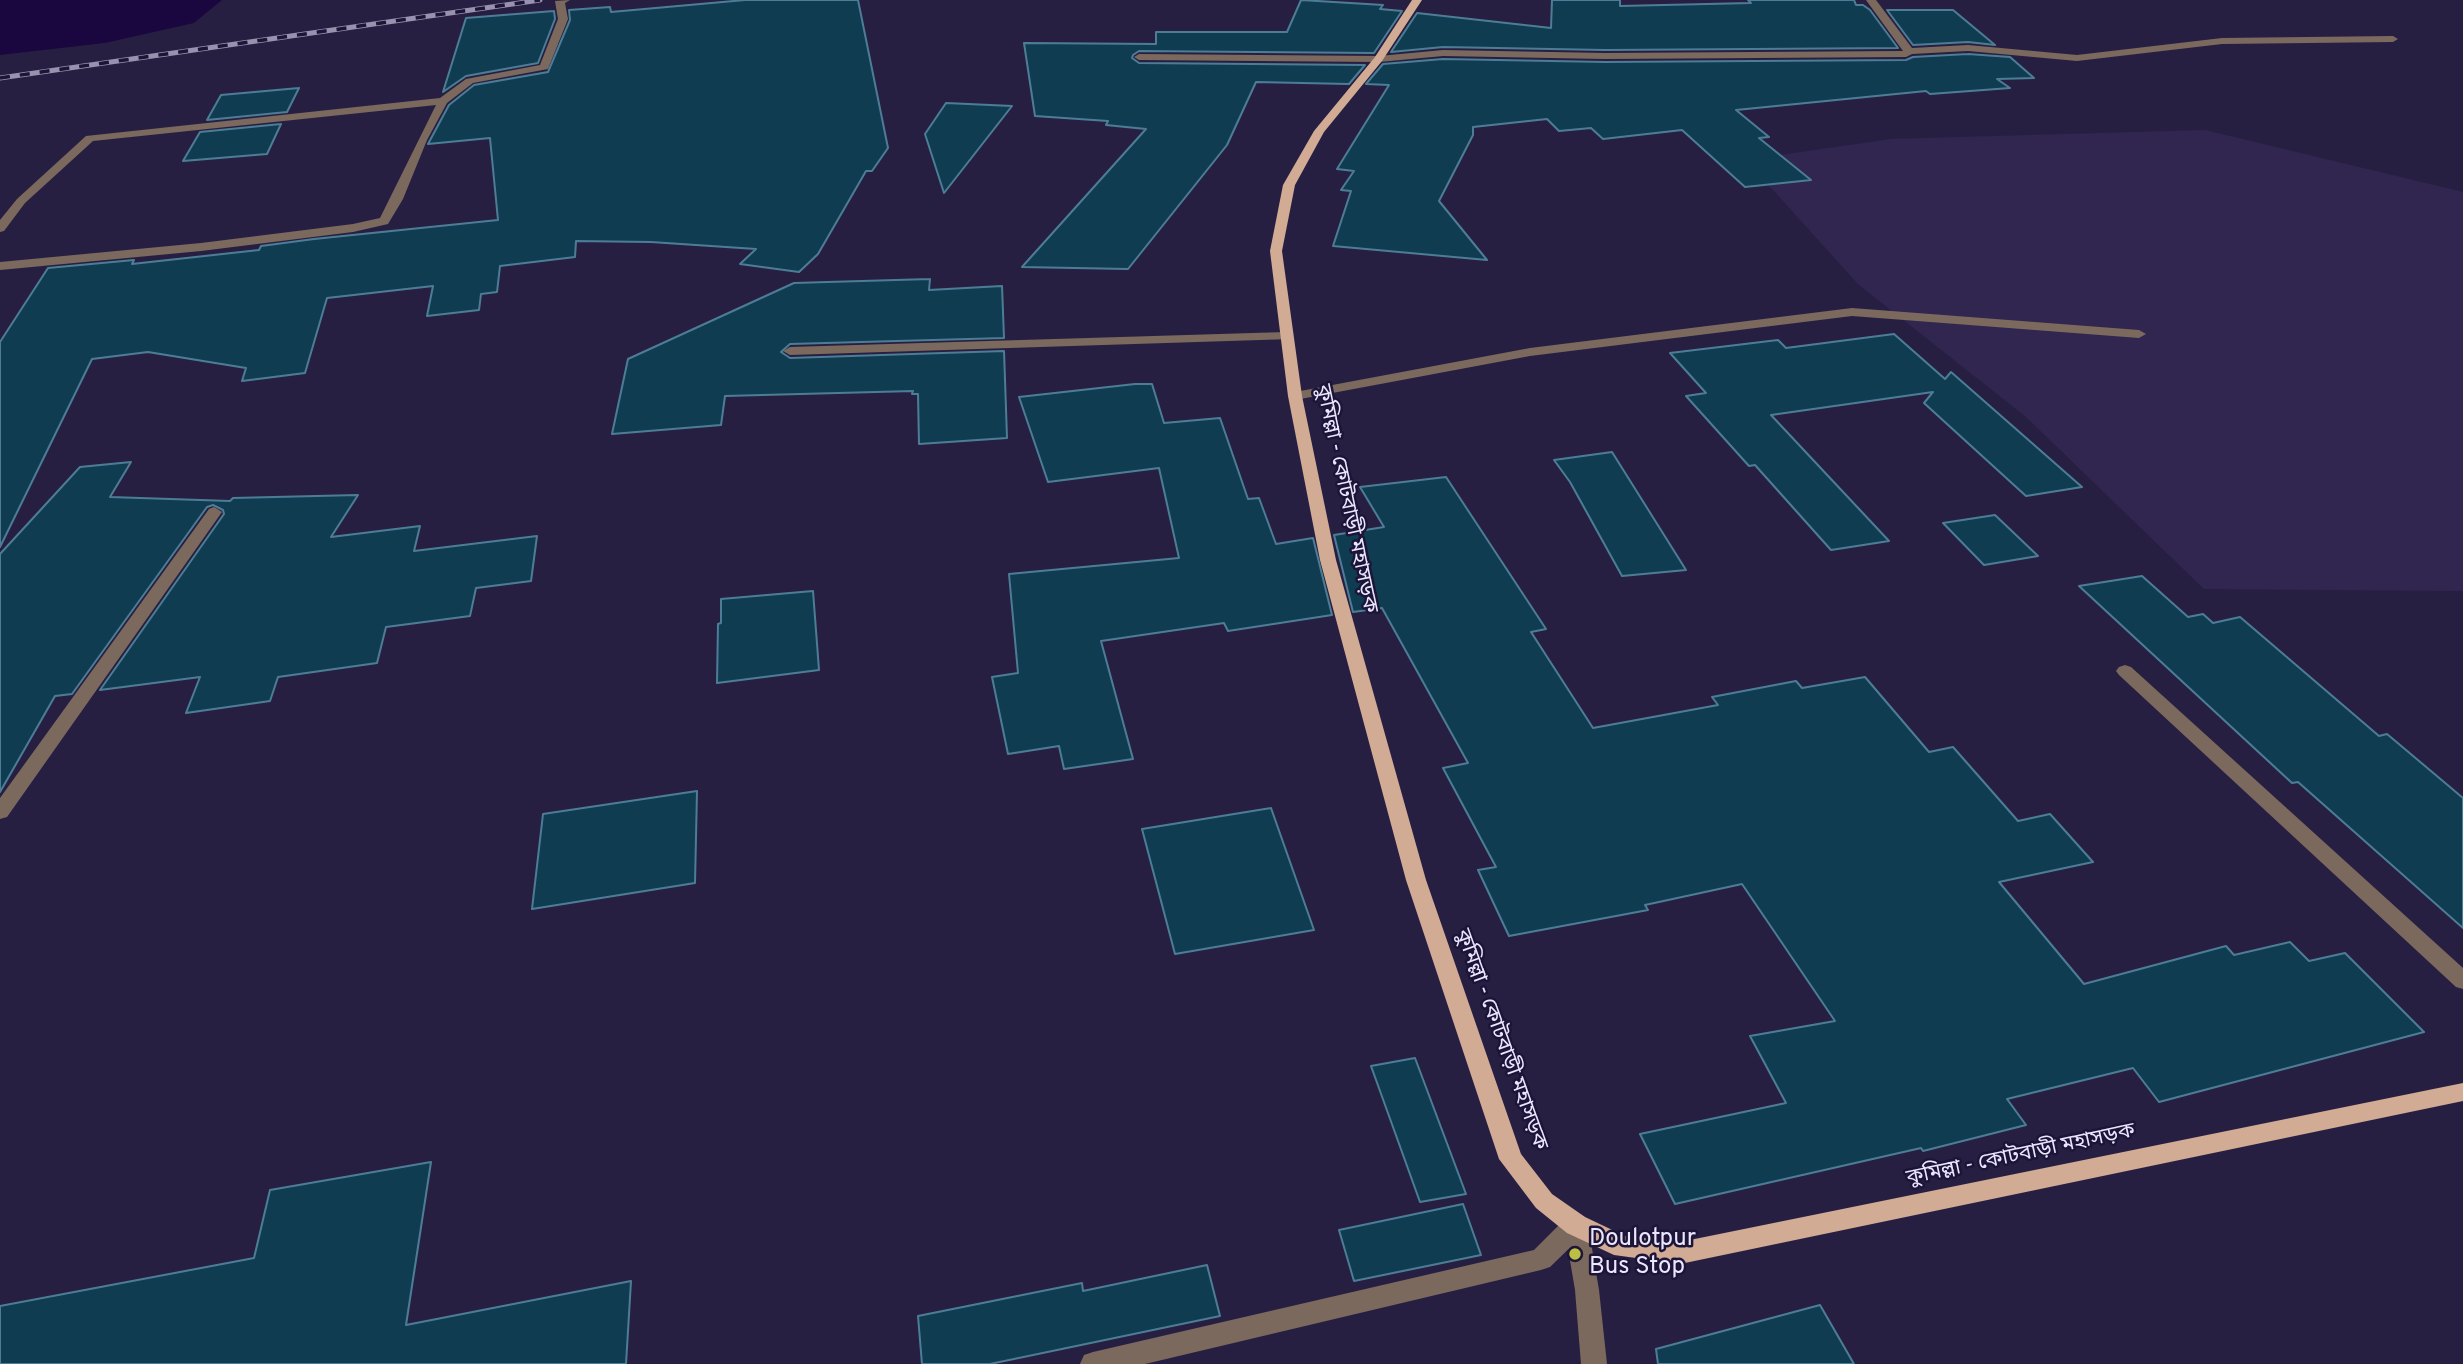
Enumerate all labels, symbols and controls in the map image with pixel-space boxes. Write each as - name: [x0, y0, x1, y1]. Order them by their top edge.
- street label: কুমিল্লা - কোটবাড়ী মহাসড়ক: [1308, 382, 1382, 616]
- street label: কুমিল্লা - কোটবাড়ী মহাসড়ক: [1448, 926, 1552, 1154]
- street label: কুমিল্লা - কোটবাড়ী মহাসড়ক: [1904, 1119, 2138, 1193]
- place label: Doulotpur Bus Stop: [1589, 1226, 1696, 1282]
- marker: Doulotpur Bus Stop: [1567, 1246, 1583, 1262]

